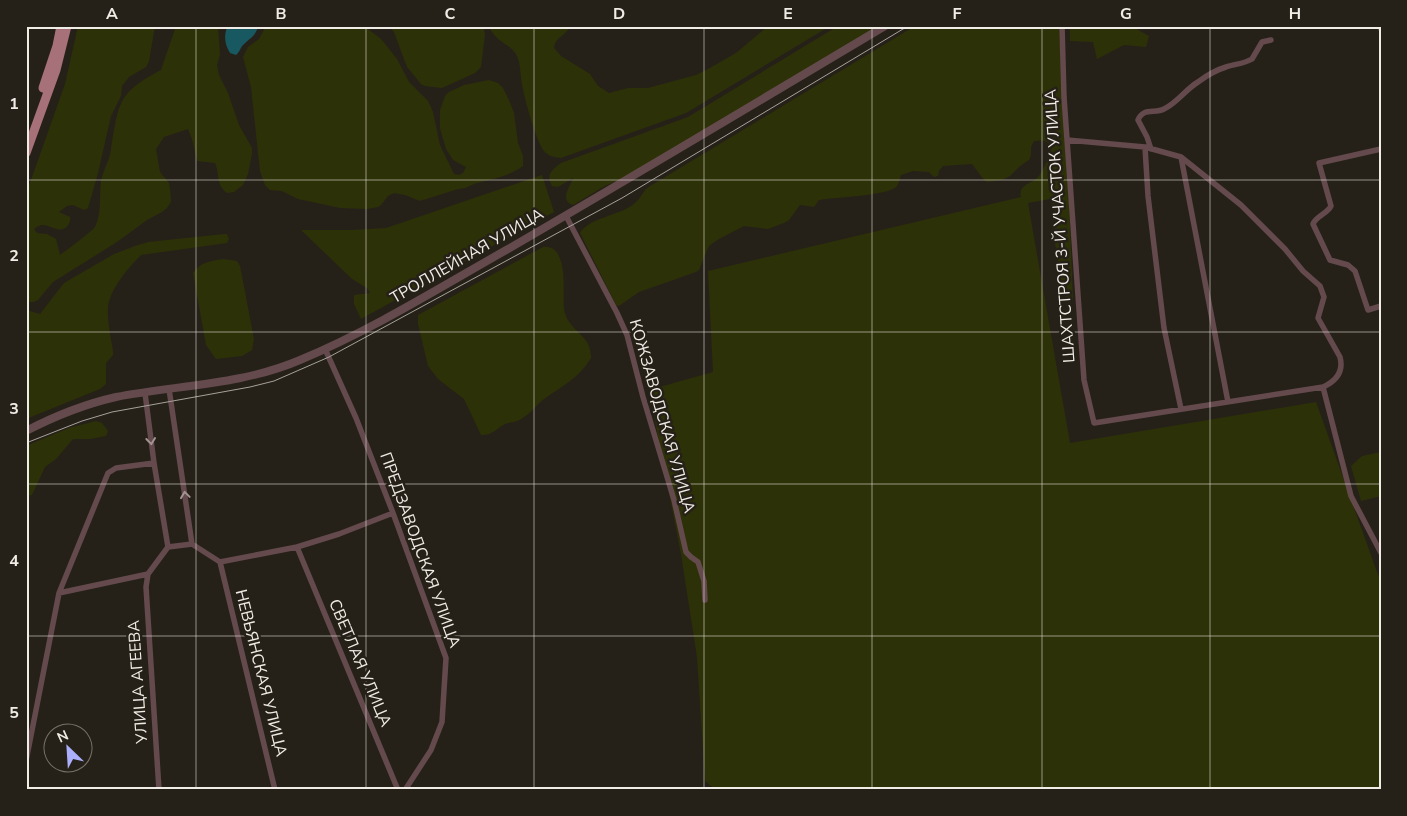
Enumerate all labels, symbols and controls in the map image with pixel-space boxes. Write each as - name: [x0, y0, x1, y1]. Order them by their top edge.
- text: A: [106, 3, 118, 25]
- text: B: [275, 3, 287, 25]
- text: C: [445, 3, 456, 25]
- text: D: [613, 3, 625, 25]
- text: E: [783, 3, 793, 25]
- text: F: [953, 3, 962, 25]
- text: G: [1120, 3, 1132, 25]
- text: H: [1289, 3, 1301, 25]
- street label: ШАХТСТРОЯ 3-Й УЧАСТОК УЛИЦА: [1039, 88, 1081, 364]
- text: 1: [9, 93, 19, 115]
- street label: ТРОЛЛЕЙНАЯ УЛИЦА: [386, 203, 548, 309]
- text: 2: [9, 245, 19, 267]
- street label: КОЖЗАВОДСКАЯ УЛИЦА: [624, 317, 700, 516]
- text: 3: [9, 398, 19, 420]
- one-way arrow: [145, 438, 156, 446]
- street label: ПРЕДЗАВОДСКАЯ УЛИЦА: [374, 449, 466, 651]
- one-way arrow: [180, 491, 191, 499]
- text: 4: [9, 550, 19, 572]
- street label: НЕВЬЯНСКАЯ УЛИЦА: [230, 587, 292, 759]
- street label: СВЕТЛАЯ УЛИЦА: [323, 596, 397, 730]
- street label: УЛИЦА АГЕЕВА: [123, 619, 153, 745]
- text: 5: [9, 702, 19, 724]
- north arrow: [42, 724, 92, 774]
- text: N: [54, 726, 71, 747]

